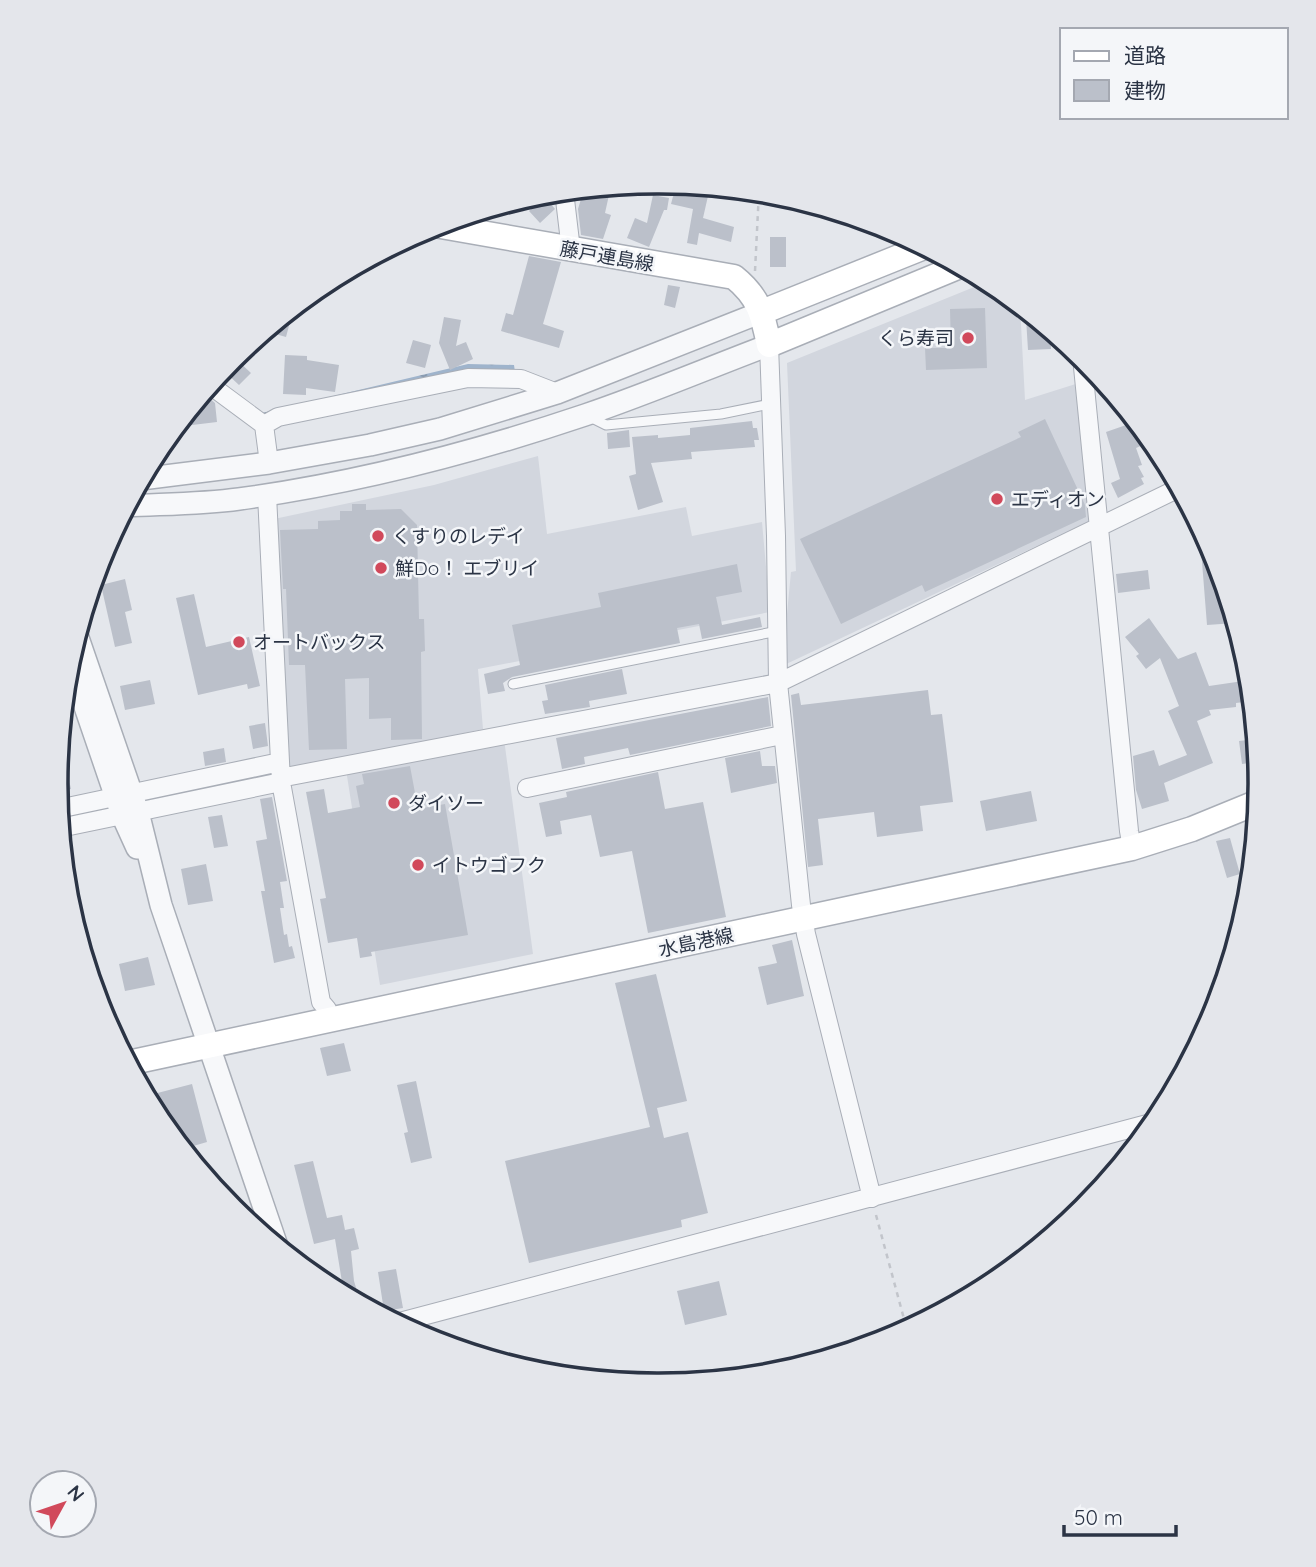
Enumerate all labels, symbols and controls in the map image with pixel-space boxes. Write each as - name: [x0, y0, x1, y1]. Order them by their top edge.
- legend: [1060, 28, 1288, 119]
- text: 道路: [1124, 42, 1166, 68]
- text: 建物: [1124, 77, 1166, 103]
- street label: 藤戸連島線: [558, 236, 656, 276]
- place label: くら寿司: [878, 326, 954, 350]
- marker: くら寿司: [960, 330, 976, 346]
- place label: エディオン: [1011, 487, 1105, 511]
- marker: エディオン: [989, 491, 1005, 507]
- place label: くすりのレデイ: [392, 524, 525, 548]
- marker: くすりのレデイ: [370, 528, 386, 544]
- place label: 鮮Do！ エブリイ: [395, 556, 539, 580]
- marker: 鮮Do！ エブリイ: [373, 560, 389, 576]
- place label: オートバックス: [253, 630, 385, 654]
- marker: オートバックス: [231, 634, 247, 650]
- place label: ダイソー: [408, 791, 484, 815]
- marker: ダイソー: [386, 795, 402, 811]
- place label: イトウゴフク: [432, 853, 546, 877]
- marker: イトウゴフク: [410, 857, 426, 873]
- street label: 水島港線: [656, 922, 736, 962]
- north arrow: [28, 1469, 98, 1539]
- text: N: [62, 1480, 90, 1506]
- scale bar: [1064, 1494, 1176, 1538]
- text: 50 m: [1074, 1504, 1123, 1530]

